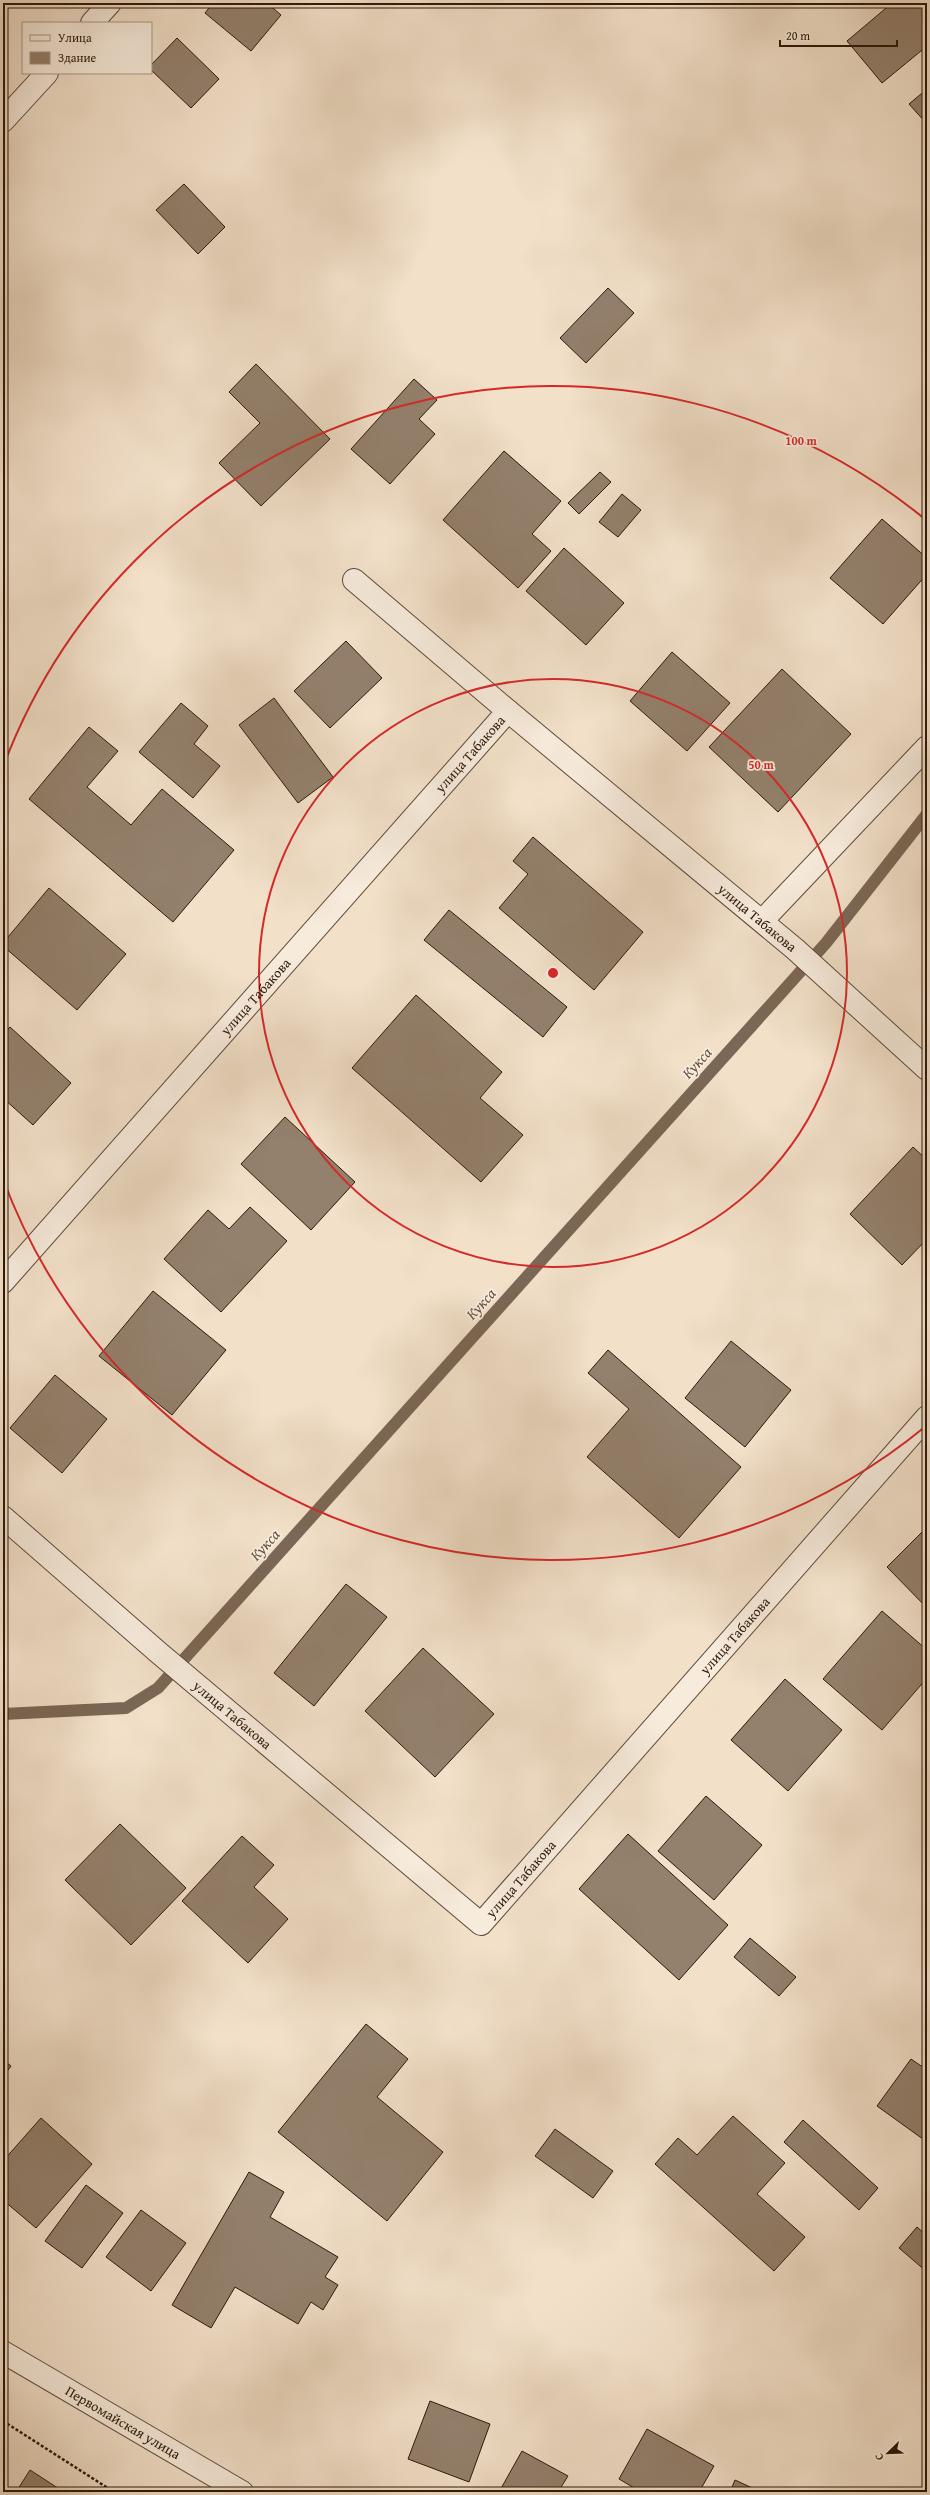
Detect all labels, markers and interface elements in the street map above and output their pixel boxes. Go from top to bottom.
legend [22,22,152,74]
scale bar [780,22,897,48]
text: 20 m [786,27,810,44]
text: Улица [58,29,92,46]
text: Здание [58,49,97,66]
text: 100 m [785,432,818,449]
street label: улица Табакова [430,711,510,798]
text: 50 m [748,756,774,773]
street label: улица Табакова [713,878,801,957]
street label: улица Табакова [215,953,295,1040]
centre of rings [546,966,560,980]
water label: Кукса [677,1042,716,1083]
water label: Кукса [461,1283,500,1324]
water label: Кукса [245,1524,284,1565]
street label: улица Табакова [694,1592,775,1679]
street label: улица Табакова [188,1675,276,1754]
street label: улица Табакова [480,1835,561,1923]
street label: Первомайская улица [62,2381,185,2464]
north arrow [868,2433,908,2473]
text: С [870,2451,887,2463]

